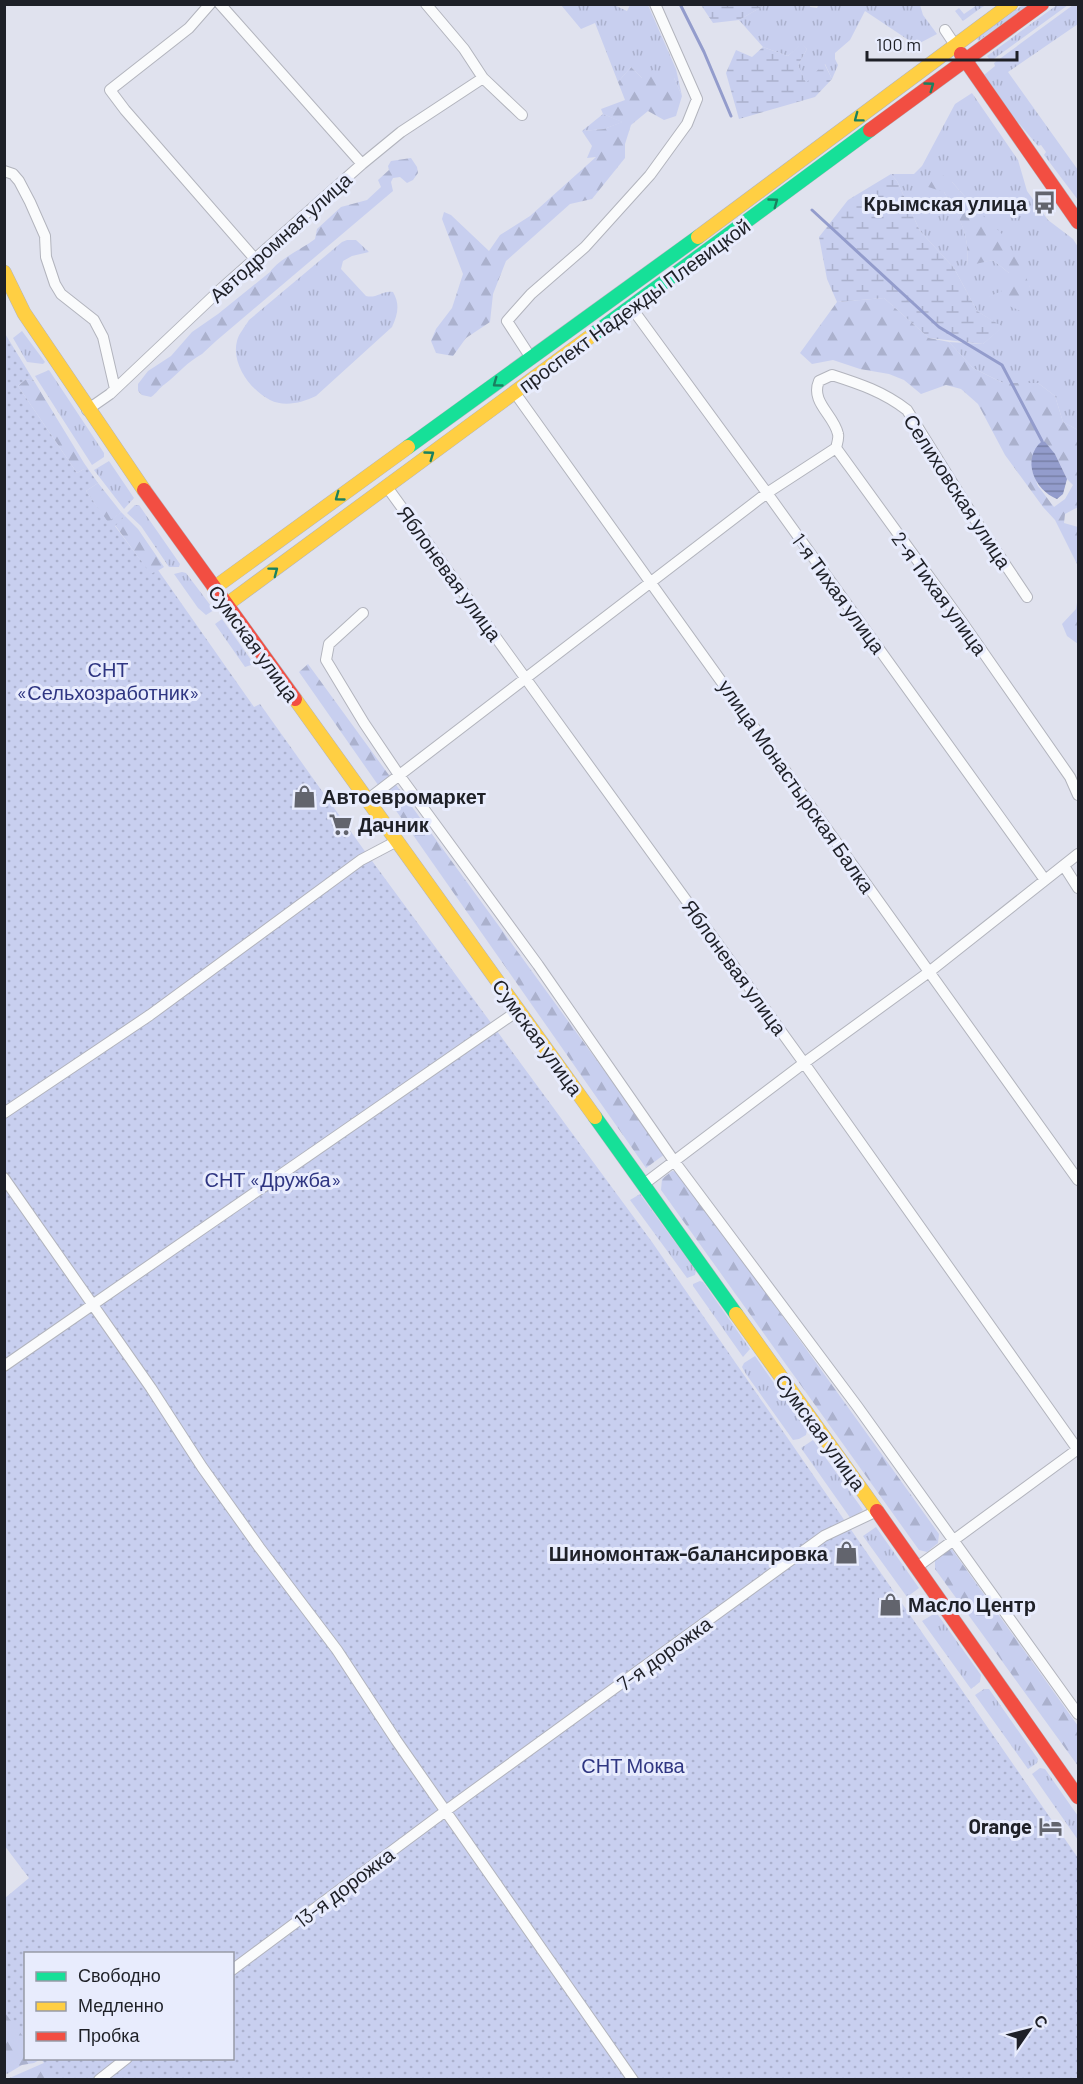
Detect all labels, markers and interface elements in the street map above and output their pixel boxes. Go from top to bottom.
scale bar [867,24,1017,62]
text: 100 m [876,33,921,55]
one-way arrow [924,83,935,94]
one-way arrow [853,111,864,122]
street label: Автодромная улица [204,166,357,307]
bus stop icon: Крымская улица [1032,190,1058,216]
place label: Крымская улица [864,191,1028,215]
one-way arrow [767,199,778,210]
street label: проспект Надежды Плевицкой [514,213,754,397]
one-way arrow [493,375,504,386]
street label: Селиховская улица [899,409,1017,573]
one-way arrow [424,451,435,462]
one-way arrow [335,490,346,501]
street label: Яблоневая улица [393,501,508,646]
street label: 2-я Тихая улица [887,527,993,660]
street label: 1-я Тихая улица [787,528,891,659]
one-way arrow [267,567,278,578]
street label: Сумская улица [204,580,305,707]
park label: СНТ «Сельхозработник» [17,657,199,704]
street label: улица Монастырская Балка [714,675,881,898]
shop icon: Автоевромаркет [291,783,317,809]
place label: Автоевромаркет [322,784,487,808]
supermarket icon: Дачник [327,811,353,837]
place label: Дачник [358,812,430,836]
street label: Яблоневая улица [678,895,793,1040]
street label: Сумская улица [488,974,589,1101]
park label: СНТ «Дружба» [204,1167,342,1191]
street label: Сумская улица [771,1369,872,1496]
shop icon: Шиномонтаж-балансировка [833,1540,859,1566]
place label: Шиномонтаж-балансировка [549,1541,829,1565]
shop icon: Масло Центр [877,1591,903,1617]
place label: Масло Центр [908,1592,1036,1616]
street label: 7-я дорожка [612,1610,717,1695]
park label: СНТ Моква [581,1753,686,1777]
hotel icon: Orange [1037,1813,1063,1839]
place label: Orange [969,1814,1032,1838]
street label: 13-я дорожка [289,1841,399,1932]
legend [24,1952,234,2060]
text: Свободно [78,1964,161,1986]
text: Медленно [78,1994,164,2016]
north arrow [999,2000,1059,2060]
text: С [1031,2011,1053,2032]
text: Пробка [78,2024,141,2046]

